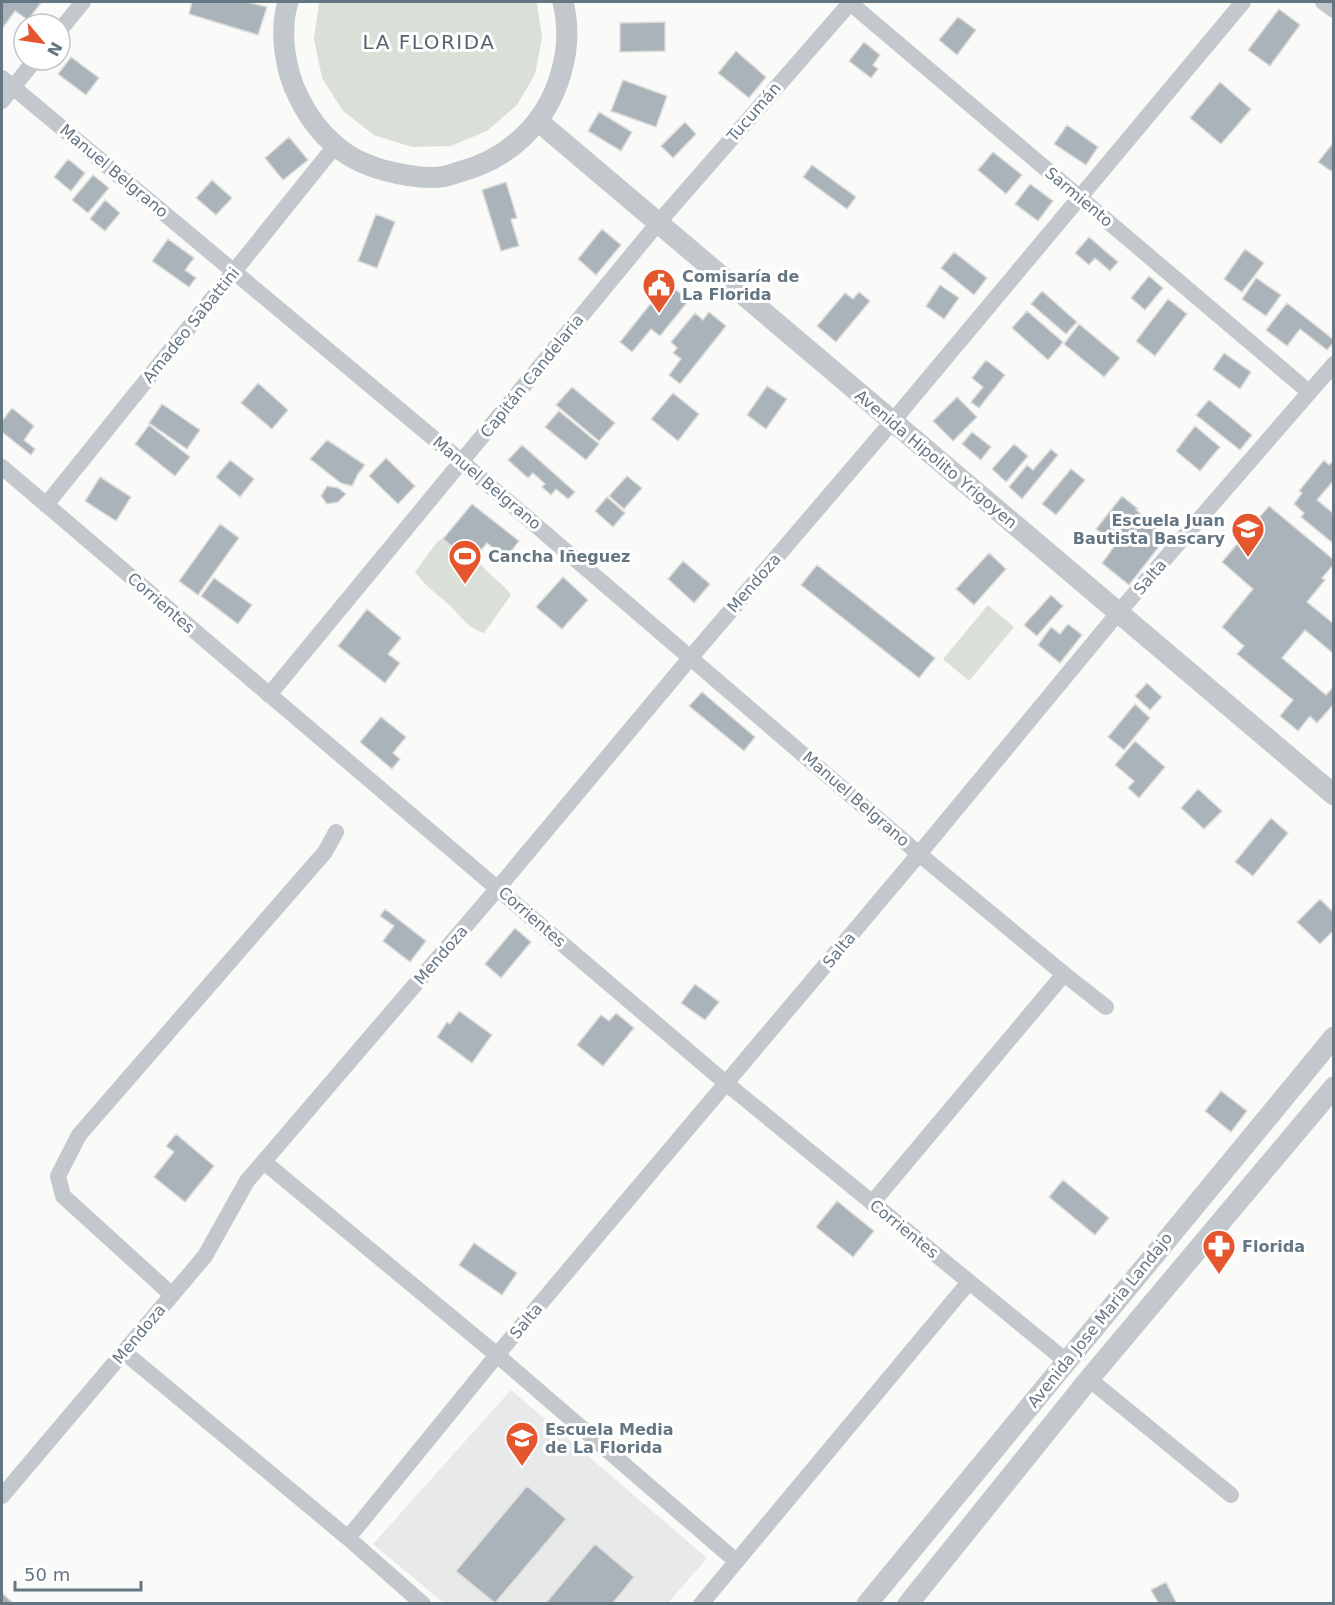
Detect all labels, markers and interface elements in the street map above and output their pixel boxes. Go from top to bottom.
north arrow [12,12,72,72]
district label: LA FLORIDA [363,30,495,54]
text: N [43,39,66,59]
street label: Tucumán [723,79,785,146]
street label: Manuel Belgrano [56,120,172,222]
street label: Sarmiento [1041,163,1117,231]
street label: Amadeo Sabattini [139,264,243,386]
public building icon: Comisaría de La Florida [641,267,677,314]
place label: Comisaría de La Florida [682,267,799,304]
street label: Capitán Candelaria [476,311,588,441]
street label: Avenida Hipolito Yrigoyen [851,386,1021,532]
street label: Manuel Belgrano [429,432,545,534]
place label: Escuela Juan Bautista Bascary [1073,511,1226,548]
school or university icon: Escuela Juan Bautista Bascary [1230,511,1266,558]
sports icon: Cancha Iñeguez [447,538,483,585]
place label: Cancha Iñeguez [488,547,630,566]
street label: Mendoza [723,550,785,616]
street label: Salta [1130,555,1170,599]
street label: Corrientes [124,569,198,637]
street label: Manuel Belgrano [799,748,913,850]
street label: Corrientes [495,883,569,951]
street label: Mendoza [410,922,472,988]
street label: Salta [819,928,859,972]
street label: Corrientes [866,1196,942,1262]
pharmacy icon: Florida [1201,1228,1237,1275]
street label: Avenida Jose Maria Landajo [1024,1229,1176,1411]
place label: Florida [1242,1237,1305,1256]
street label: Salta [506,1299,546,1343]
street label: Mendoza [109,1300,169,1368]
school or university icon: Escuela Media de La Florida [504,1420,540,1467]
place label: Escuela Media de La Florida [545,1420,674,1457]
scale bar [15,1554,141,1592]
text: 50 m [24,1564,70,1585]

